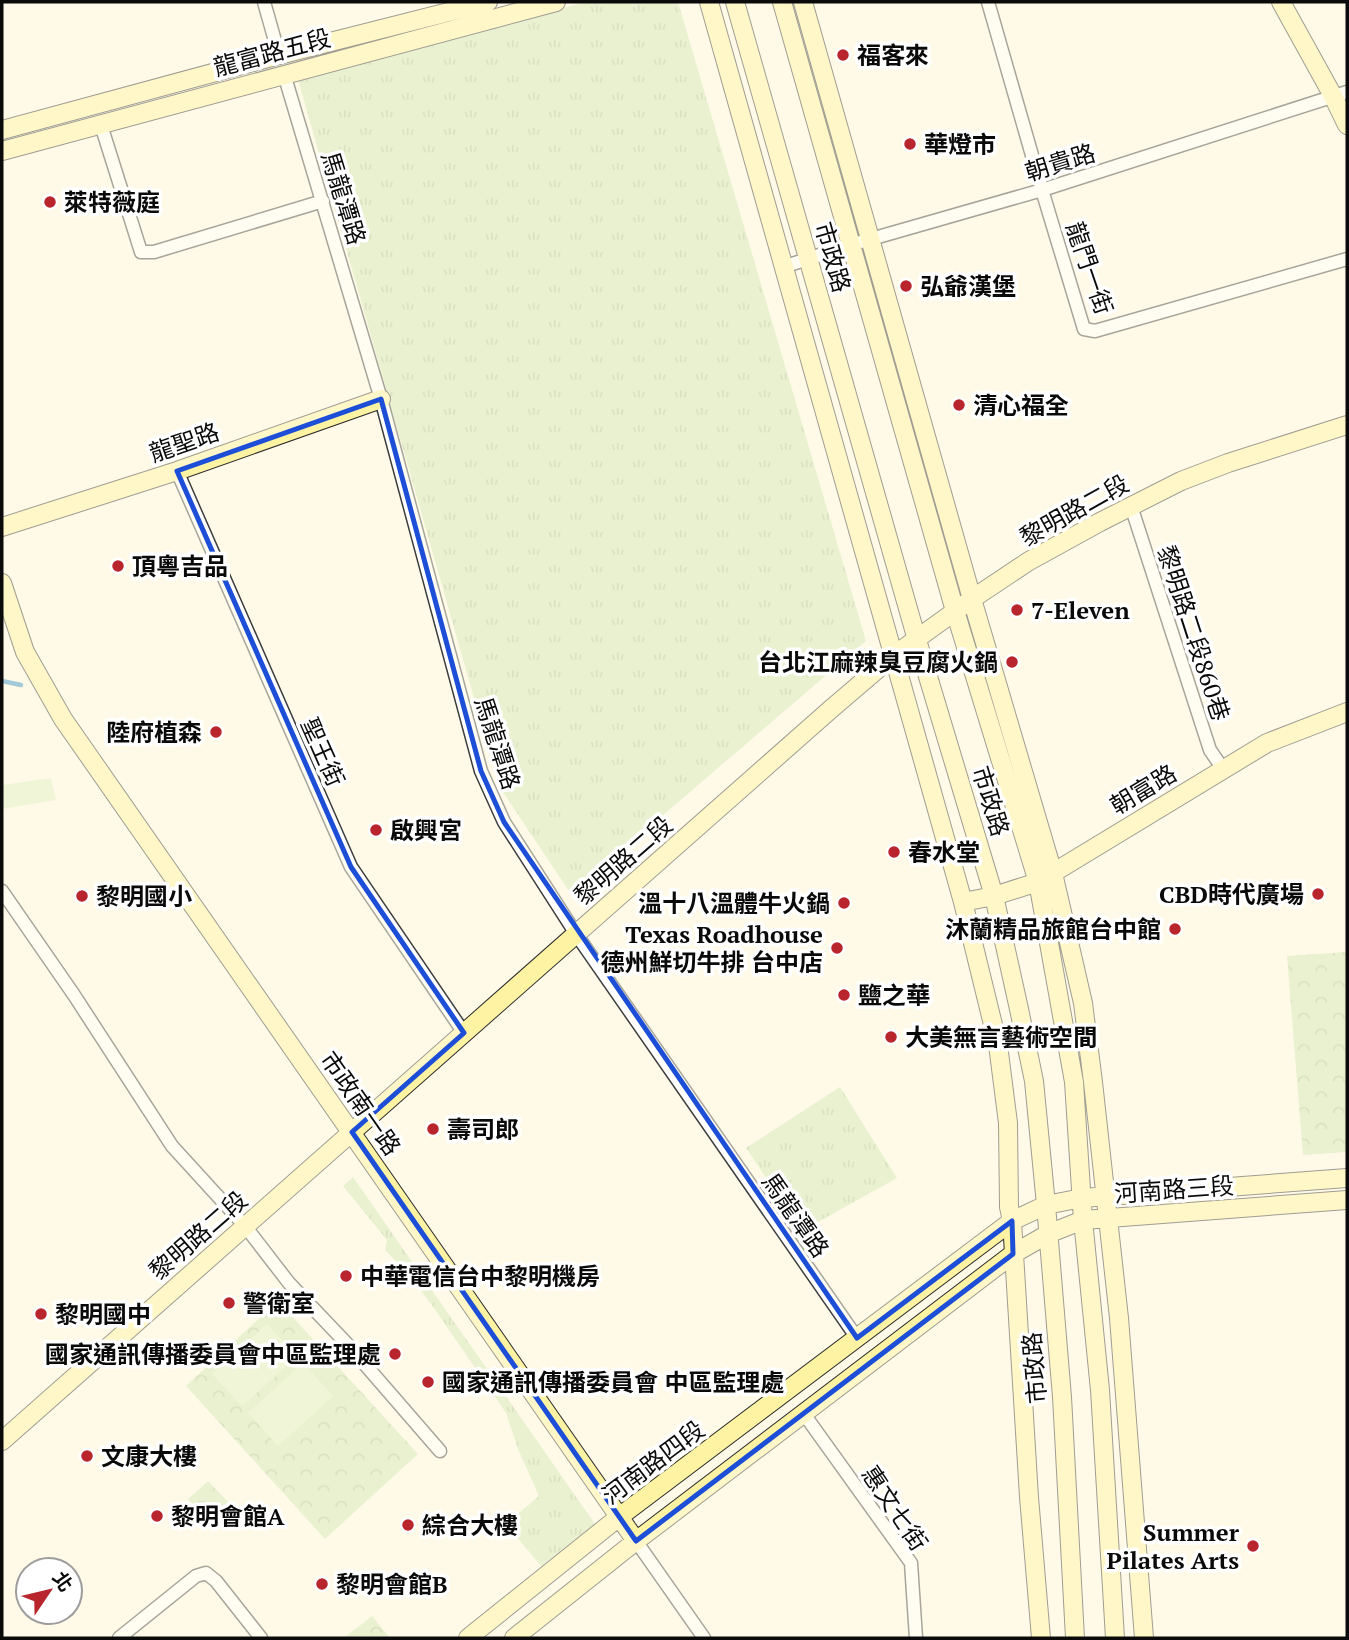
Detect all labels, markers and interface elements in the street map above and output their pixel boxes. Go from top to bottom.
street label: 龍富路五段 [210,21,334,83]
place label: 福客來 [857,39,929,71]
marker: 福客來 [835,47,851,63]
place label: 華燈市 [924,128,996,160]
marker: 華燈市 [902,136,918,152]
street label: 朝貴路 [1021,136,1099,188]
street label: 馬龍潭路 [315,147,373,249]
place label: 萊特薇庭 [64,186,160,218]
marker: 萊特薇庭 [42,194,58,210]
street label: 龍門一街 [1059,217,1121,319]
street label: 市政路 [808,218,858,296]
place label: 弘爺漢堡 [920,270,1016,302]
marker: 弘爺漢堡 [898,278,914,294]
place label: 清心福全 [973,389,1069,421]
marker: 清心福全 [951,397,967,413]
street label: 龍聖路 [145,415,223,469]
street label: 黎明路二段 [1014,467,1134,553]
street label: 黎明路二段860巷 [1151,541,1237,725]
place label: 頂粵吉品 [132,550,228,582]
marker: 頂粵吉品 [110,558,126,574]
place label: 7-Eleven [1031,594,1130,626]
marker: 7-Eleven [1009,602,1025,618]
place label: 台北江麻辣臭豆腐火鍋 [758,646,998,678]
marker: 台北江麻辣臭豆腐火鍋 [1004,654,1020,670]
street label: 馬龍潭路 [468,692,528,794]
street label: 聖王街 [294,713,352,791]
place label: 陸府植森 [106,716,202,748]
marker: 陸府植森 [208,724,224,740]
street label: 朝富路 [1104,757,1182,821]
street label: 市政路 [965,762,1017,840]
street label: 黎明路二段 [567,809,679,911]
place label: 啟興宮 [390,814,462,846]
marker: 啟興宮 [368,822,384,838]
place label: 春水堂 [908,836,980,868]
marker: 春水堂 [886,844,902,860]
place label: CBD時代廣場 [1159,878,1304,910]
place label: 黎明國小 [96,880,192,912]
marker: CBD時代廣場 [1310,886,1326,902]
place label: 溫十八溫體牛火鍋 [638,887,830,919]
marker: 黎明國小 [74,888,90,904]
marker: 溫十八溫體牛火鍋 [836,895,852,911]
place label: 沐蘭精品旅館台中館 [945,913,1161,945]
place label: Texas Roadhouse 德州鮮切牛排 台中店 [601,918,823,978]
marker: 沐蘭精品旅館台中館 [1167,921,1183,937]
marker: Texas Roadhouse 德州鮮切牛排 台中店 [829,940,845,956]
place label: 鹽之華 [858,979,930,1011]
marker: 鹽之華 [836,987,852,1003]
place label: 大美無言藝術空間 [905,1021,1097,1053]
marker: 大美無言藝術空間 [883,1029,899,1045]
street label: 市政南一路 [313,1045,409,1161]
place label: 壽司郎 [447,1113,519,1145]
marker: 壽司郎 [425,1121,441,1137]
street label: 馬龍潭路 [755,1167,837,1263]
street label: 河南路三段 [1113,1169,1235,1209]
street label: 黎明路二段 [142,1184,254,1286]
place label: 中華電信台中黎明機房 [360,1260,600,1292]
marker: 中華電信台中黎明機房 [338,1268,354,1284]
place label: 警衛室 [243,1287,315,1319]
marker: 警衛室 [221,1295,237,1311]
place label: 黎明國中 [55,1298,151,1330]
marker: 黎明國中 [33,1306,49,1322]
street label: 市政路 [1015,1331,1053,1405]
place label: 國家通訊傳播委員會中區監理處 [45,1338,381,1370]
marker: 國家通訊傳播委員會中區監理處 [387,1346,403,1362]
place label: 國家通訊傳播委員會 中區監理處 [442,1366,784,1398]
marker: 國家通訊傳播委員會 中區監理處 [420,1374,436,1390]
street label: 河南路四段 [595,1413,711,1511]
place label: 文康大樓 [101,1440,197,1472]
marker: 文康大樓 [79,1448,95,1464]
street label: 惠文七街 [855,1459,935,1557]
place label: 黎明會館A [171,1500,285,1532]
marker: 黎明會館A [149,1508,165,1524]
place label: 綜合大樓 [422,1509,518,1541]
place label: Summer Pilates Arts [1107,1516,1240,1576]
marker: 綜合大樓 [400,1517,416,1533]
marker: Summer Pilates Arts [1245,1538,1261,1554]
north arrow [14,1556,84,1626]
text: 北 [48,1566,79,1596]
place label: 黎明會館B [336,1568,448,1600]
marker: 黎明會館B [314,1576,330,1592]

